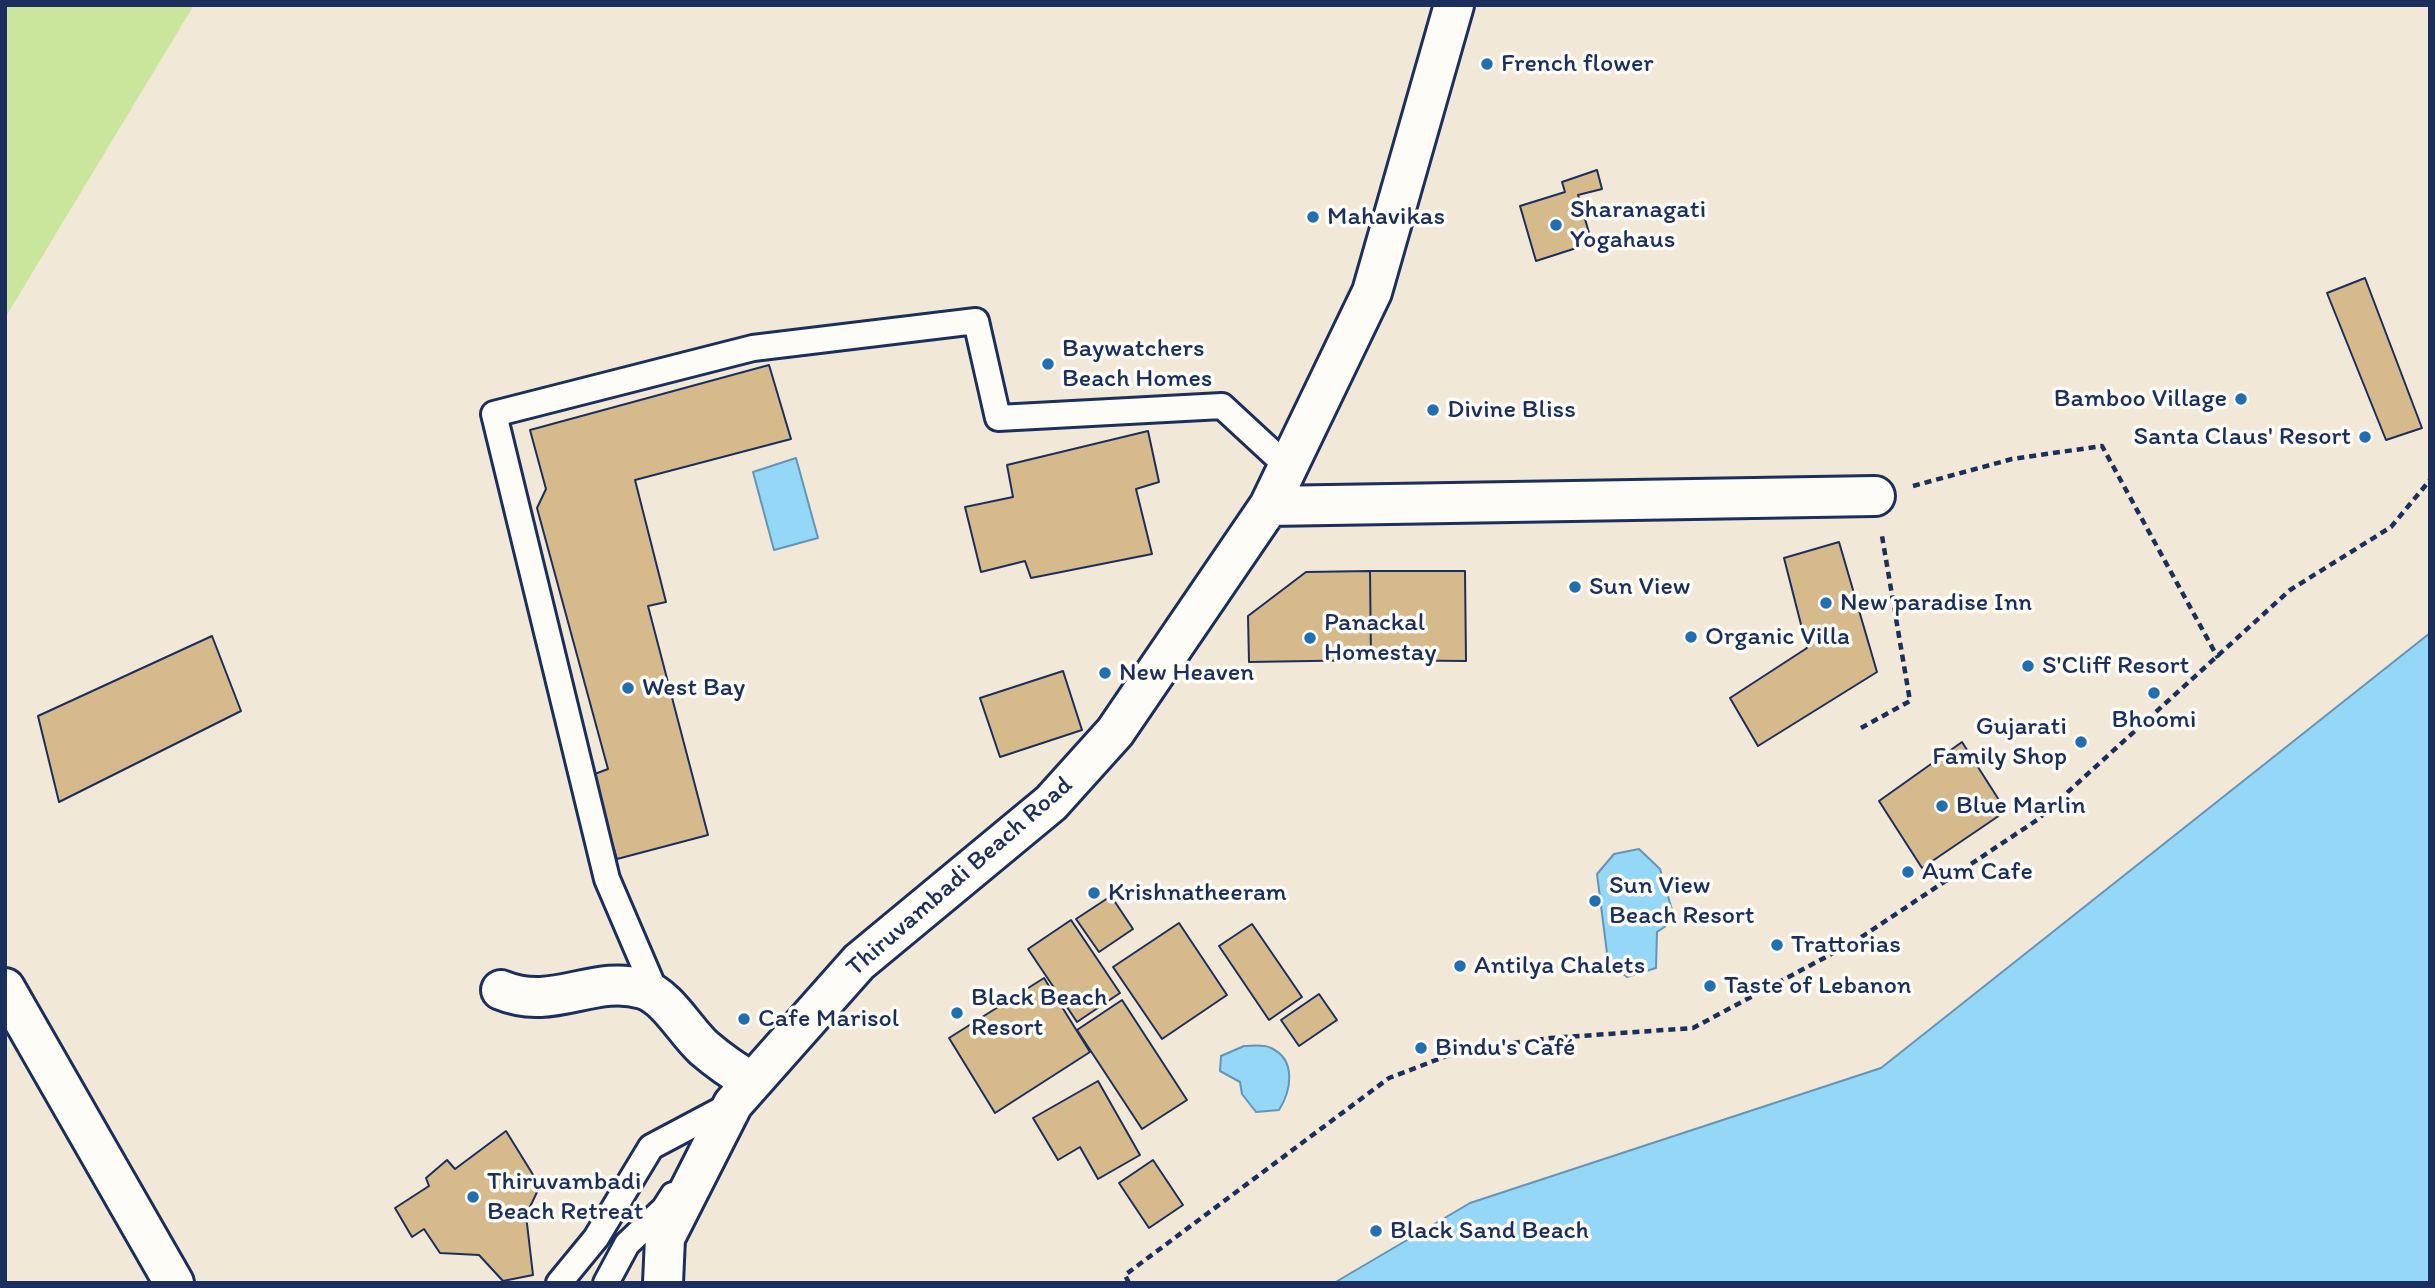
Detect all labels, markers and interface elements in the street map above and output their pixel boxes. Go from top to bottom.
place label: French flower [1501,48,1654,80]
marker: French flower [1479,56,1495,72]
place label: Sharanagati Yogahaus [1570,194,1706,256]
place label: Mahavikas [1327,201,1445,233]
marker: Mahavikas [1305,209,1321,225]
marker: Sharanagati Yogahaus [1548,217,1564,233]
place label: Baywatchers Beach Homes [1062,333,1212,394]
marker: Baywatchers Beach Homes [1040,356,1056,372]
place label: Bamboo Village [2054,383,2227,415]
marker: Bamboo Village [2233,391,2249,407]
place label: Divine Bliss [1447,394,1576,426]
marker: Divine Bliss [1425,402,1441,418]
place label: Santa Claus' Resort [2133,421,2351,453]
marker: Santa Claus' Resort [2357,429,2373,445]
place label: Sun View [1589,571,1691,603]
marker: Sun View [1567,579,1583,595]
place label: New paradise Inn [1840,587,2032,619]
marker: New paradise Inn [1818,595,1834,611]
place label: Panackal Homestay [1324,607,1437,668]
place label: Organic Villa [1705,621,1850,653]
marker: Organic Villa [1683,629,1699,645]
marker: Panackal Homestay [1302,630,1318,646]
place label: S'Cliff Resort [2042,650,2189,682]
place label: New Heaven [1119,657,1254,689]
marker: S'Cliff Resort [2020,658,2036,674]
marker: New Heaven [1097,665,1113,681]
place label: West Bay [642,672,745,704]
marker: West Bay [620,680,636,696]
marker: Bhoomi [2146,685,2162,701]
place label: Bhoomi [2112,704,2196,736]
place label: Gujarati Family Shop [1932,711,2067,772]
marker: Gujarati Family Shop [2073,734,2089,750]
street label: Thiruvambadi Beach Road [840,770,1080,984]
place label: Blue Marlin [1956,790,2086,822]
marker: Blue Marlin [1934,798,1950,814]
place label: Aum Cafe [1922,856,2033,888]
marker: Aum Cafe [1900,864,1916,880]
place label: Sun View Beach Resort [1609,870,1755,931]
place label: Krishnatheeram [1108,877,1287,909]
marker: Krishnatheeram [1086,885,1102,901]
marker: Sun View Beach Resort [1587,893,1603,909]
place label: Trattorias [1791,929,1901,961]
marker: Trattorias [1769,937,1785,953]
place label: Antilya Chalets [1474,950,1645,982]
marker: Antilya Chalets [1452,958,1468,974]
place label: Taste of Lebanon [1724,970,1912,1002]
marker: Taste of Lebanon [1702,978,1718,994]
place label: Black Beach Resort [971,982,1107,1044]
place label: Cafe Marisol [758,1003,899,1035]
marker: Black Beach Resort [949,1005,965,1021]
marker: Cafe Marisol [736,1011,752,1027]
place label: Bindu's Café [1435,1032,1575,1064]
marker: Bindu's Café [1413,1040,1429,1056]
place label: Thiruvambadi Beach Retreat [487,1166,643,1228]
marker: Thiruvambadi Beach Retreat [465,1189,481,1205]
place label: Black Sand Beach [1390,1215,1589,1247]
marker: Black Sand Beach [1368,1223,1384,1239]

